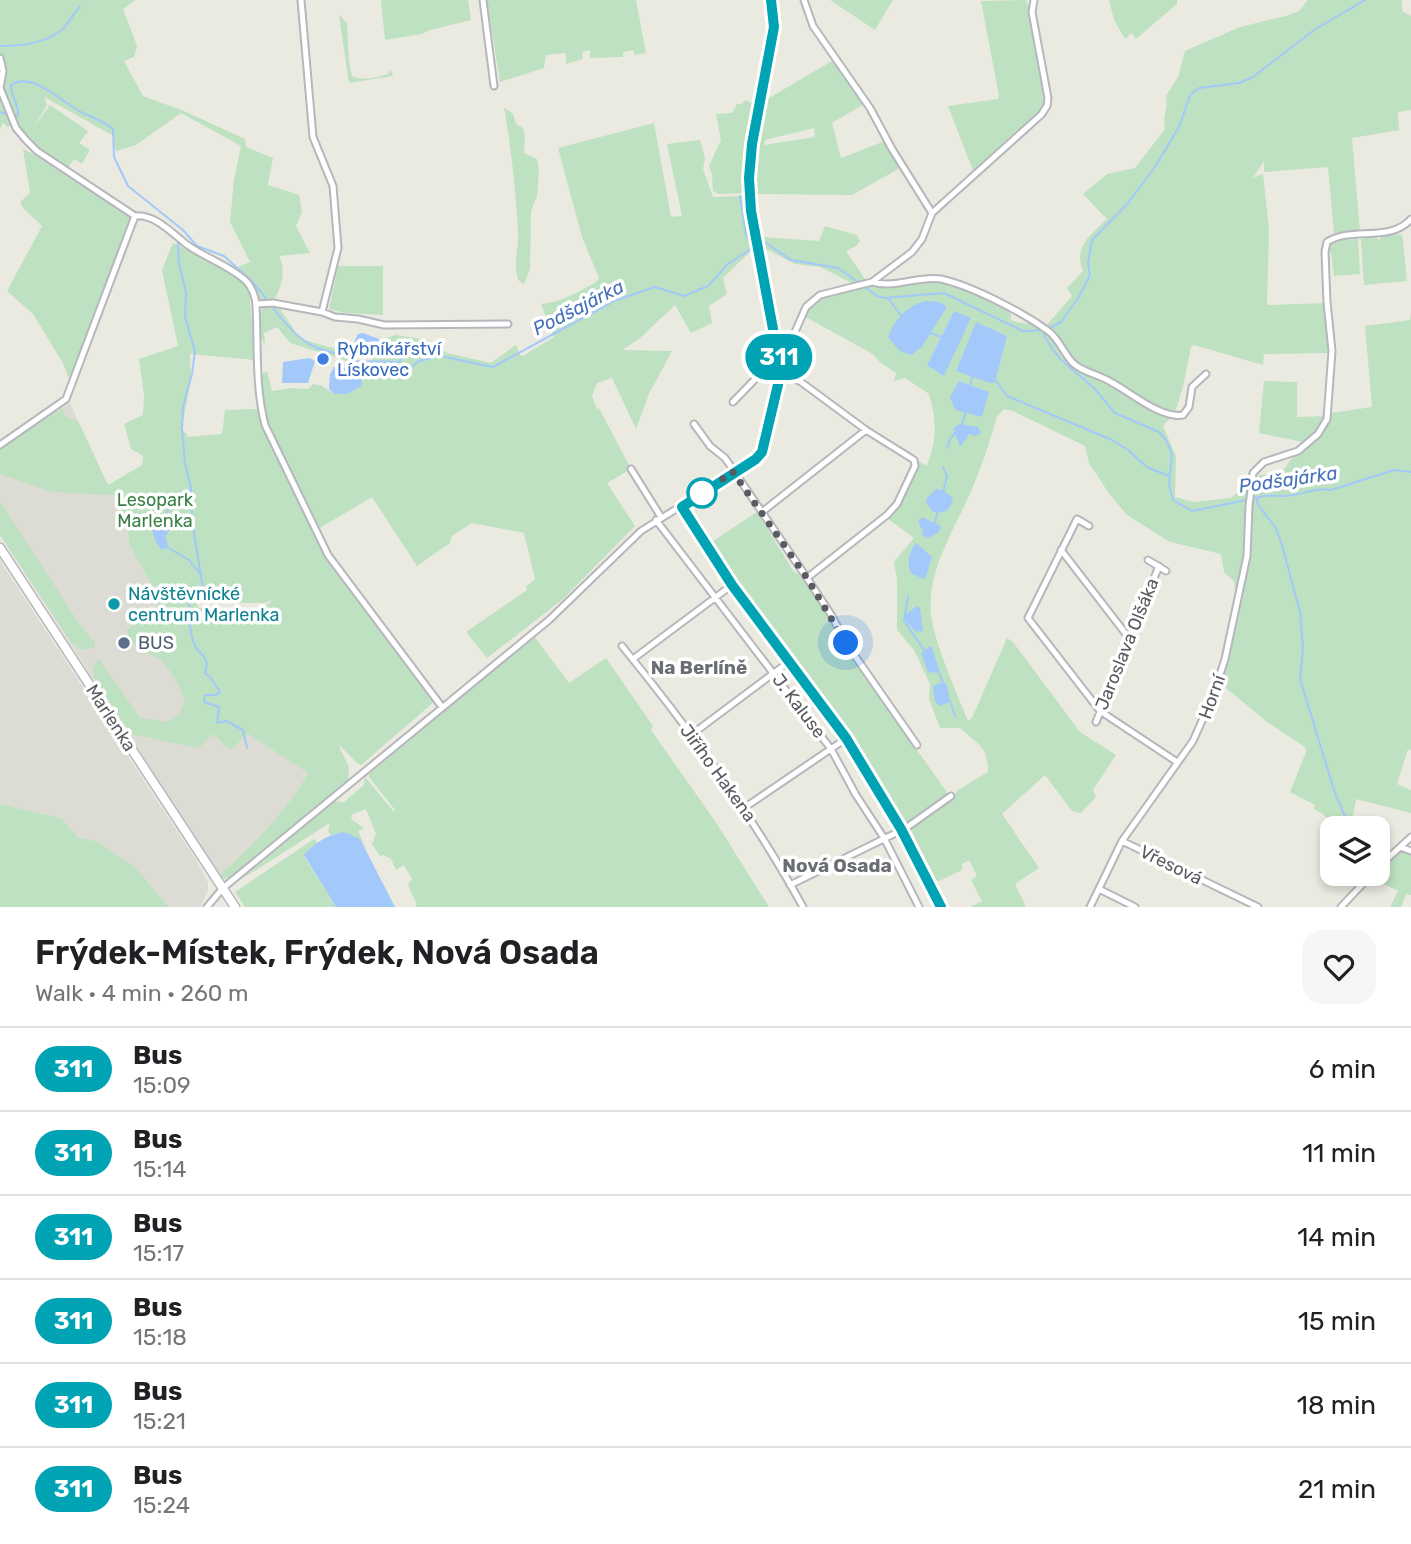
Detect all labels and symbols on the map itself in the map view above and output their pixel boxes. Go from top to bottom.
water label: Podšajárka [529,275,628,340]
line badge: 311 [739,334,819,380]
place label: Rybníkářství Lískovec [337,338,443,381]
marker: Rybníkářství Lískovec [315,351,331,367]
water label: Podšajárka [1237,461,1339,498]
unlabelled marker [687,478,717,508]
park label: Lesopark Marlenka [117,489,194,532]
street label: Jaroslava Olšáka [1091,575,1163,713]
place label: Návštěvnícké centrum Marlenka [128,583,279,626]
marker: Návštěvnícké centrum Marlenka [106,596,122,612]
your location [828,625,863,660]
place label: BUS [138,632,174,654]
marker: BUS [116,635,132,651]
district label: Na Berlíně [651,656,747,679]
street label: J. Kaluse [768,669,830,743]
street label: Horní [1194,670,1231,722]
street label: Marlenka [81,680,141,756]
street label: Jiřího Hakena [675,720,761,826]
street label: Vřesová [1136,840,1206,890]
district label: Nová Osada [782,854,892,877]

